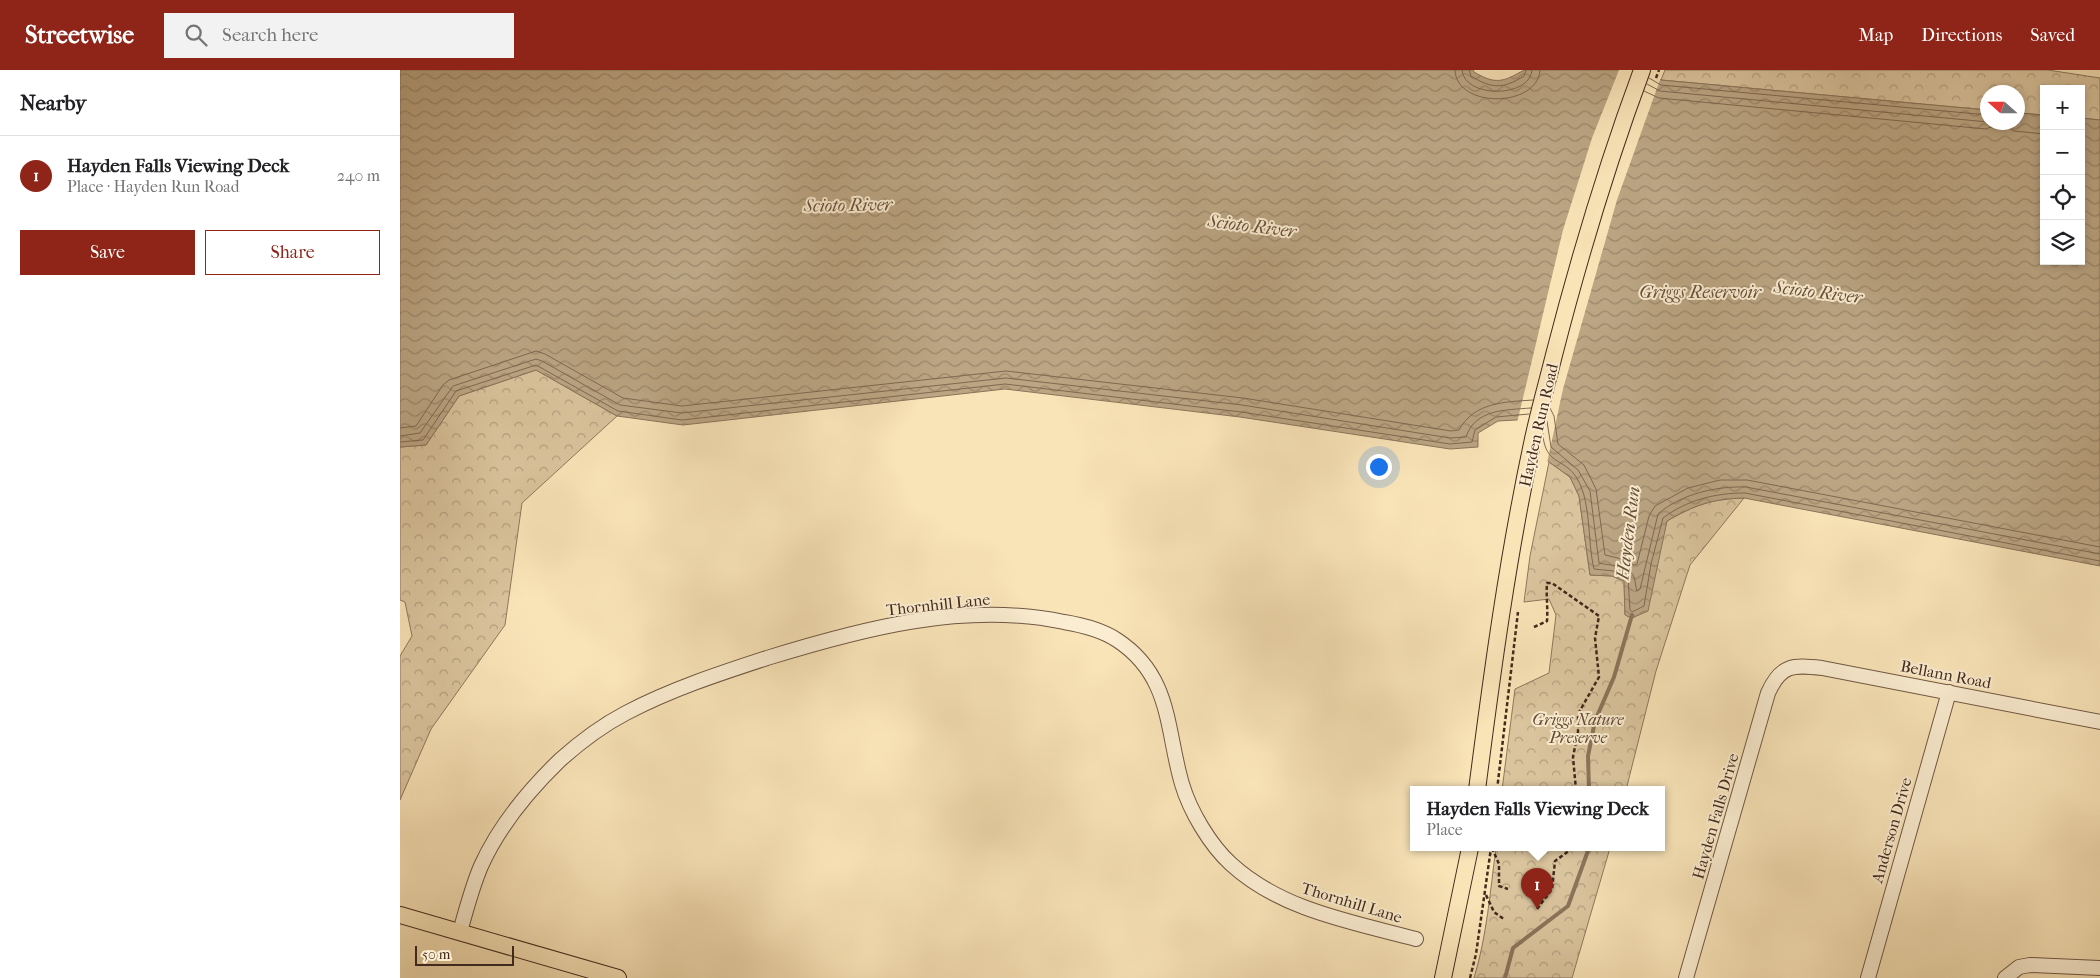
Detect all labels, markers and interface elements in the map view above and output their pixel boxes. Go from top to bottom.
search box [164,13,514,58]
text: Streetwise [25,21,134,49]
icon: search [182,21,210,49]
text: Search here [222,24,318,46]
text: Map [1859,25,1893,46]
text: Directions [1921,25,2002,46]
text: Saved [2030,25,2075,46]
north arrow [1980,85,2025,130]
map controls [2040,85,2085,265]
button: + [2040,85,2085,130]
text: Nearby [20,91,86,115]
button: − [2040,130,2085,175]
text: Hayden Falls Viewing Deck [67,155,289,177]
text: 1 [33,166,39,185]
text: 240 m [337,166,380,185]
button: locate [2040,175,2085,220]
text: Place · Hayden Run Road [67,177,239,196]
water label: Scioto River [803,194,894,217]
water label: Scioto River [1206,211,1299,243]
button: layers [2040,220,2085,265]
button: Save [20,230,195,275]
button: Share [205,230,380,275]
water label: Scioto River [1772,277,1865,309]
water label: Griggs Reservoir [1639,282,1763,303]
street label: Hayden Run Road [1515,361,1562,489]
your location [1366,454,1392,480]
water label: Hayden Run [1612,485,1645,582]
street label: Thornhill Lane [885,590,991,619]
street label: Bellann Road [1899,656,1993,693]
park label: Griggs Nature Preserve [1532,710,1624,747]
street label: Hayden Falls Drive [1688,751,1743,881]
street label: Anderson Drive [1867,775,1916,886]
popup [1410,786,1665,851]
text: Hayden Falls Viewing Deck [1426,798,1649,820]
text: Place [1426,820,1463,839]
pin: 1 [1521,868,1553,909]
street label: Thornhill Lane [1299,878,1405,927]
scale bar [415,943,514,966]
text: 50 m [422,946,450,963]

